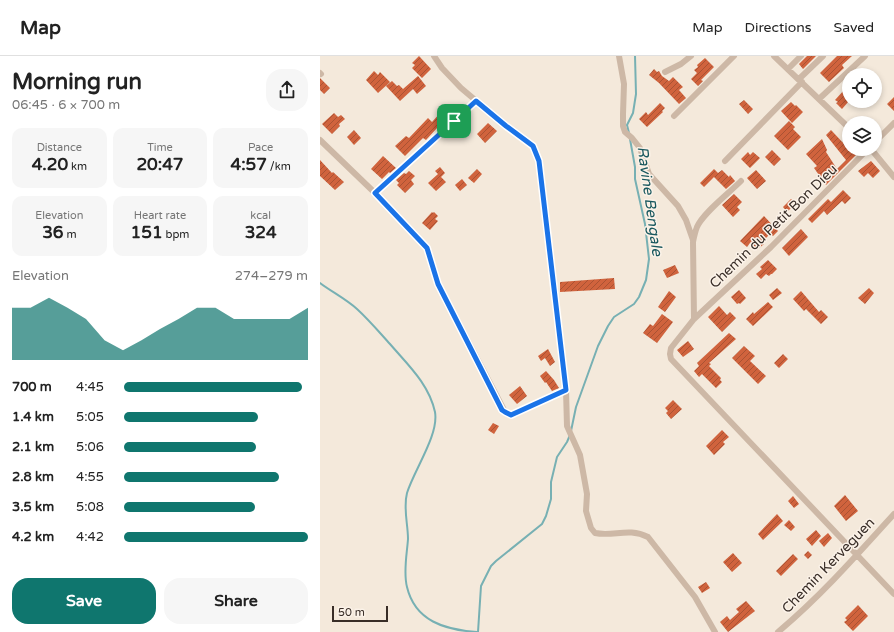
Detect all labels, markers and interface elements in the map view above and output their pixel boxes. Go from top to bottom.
text: Map [20,17,61,39]
text: Map [692,19,723,36]
text: Directions [745,19,812,36]
text: Saved [834,19,874,36]
map controls [842,68,882,156]
button: locate [842,68,882,108]
text: Morning run [12,69,142,95]
button: share [266,69,308,111]
text: 06:45 · 6 × 700 m [12,97,120,113]
pin [437,104,471,138]
icon: arrive [443,110,465,132]
button: layers [842,116,882,156]
text: Distance [37,141,82,154]
text: Time [147,141,173,154]
text: Pace [248,141,273,154]
water label: Ravine Bengale [633,145,667,258]
text: 4.20 [32,154,68,175]
text: 20:47 [136,154,184,175]
text: 4:57 [231,154,267,175]
text: km [68,160,87,173]
text: /km [267,160,291,173]
street label: Chemin du Petit Bon Dieu [706,161,841,292]
text: Elevation [35,209,83,222]
text: Heart rate [134,209,186,222]
text: kcal [250,209,271,222]
text: 36 [42,222,64,243]
text: 151 [131,222,163,243]
text: 324 [245,222,277,243]
text: m [64,228,76,241]
text: bpm [163,228,189,241]
text: Elevation [12,268,69,284]
text: 274–279 m [235,268,308,284]
text: 700 m [12,379,52,395]
text: 4:45 [76,379,104,395]
text: 1.4 km [12,409,54,425]
text: 5:05 [76,409,104,425]
text: 2.1 km [12,439,54,455]
text: 5:06 [76,439,104,455]
text: 2.8 km [12,469,54,485]
text: 4:55 [76,469,104,485]
text: 3.5 km [12,499,54,515]
text: 5:08 [76,499,104,515]
street label: Chemin Kerveguen [778,514,878,617]
text: 4.2 km [12,529,54,545]
text: 4:42 [76,529,104,545]
button: Save [12,578,156,624]
button: Share [164,578,308,624]
scale bar [332,604,388,623]
text: 50 m [338,606,365,619]

